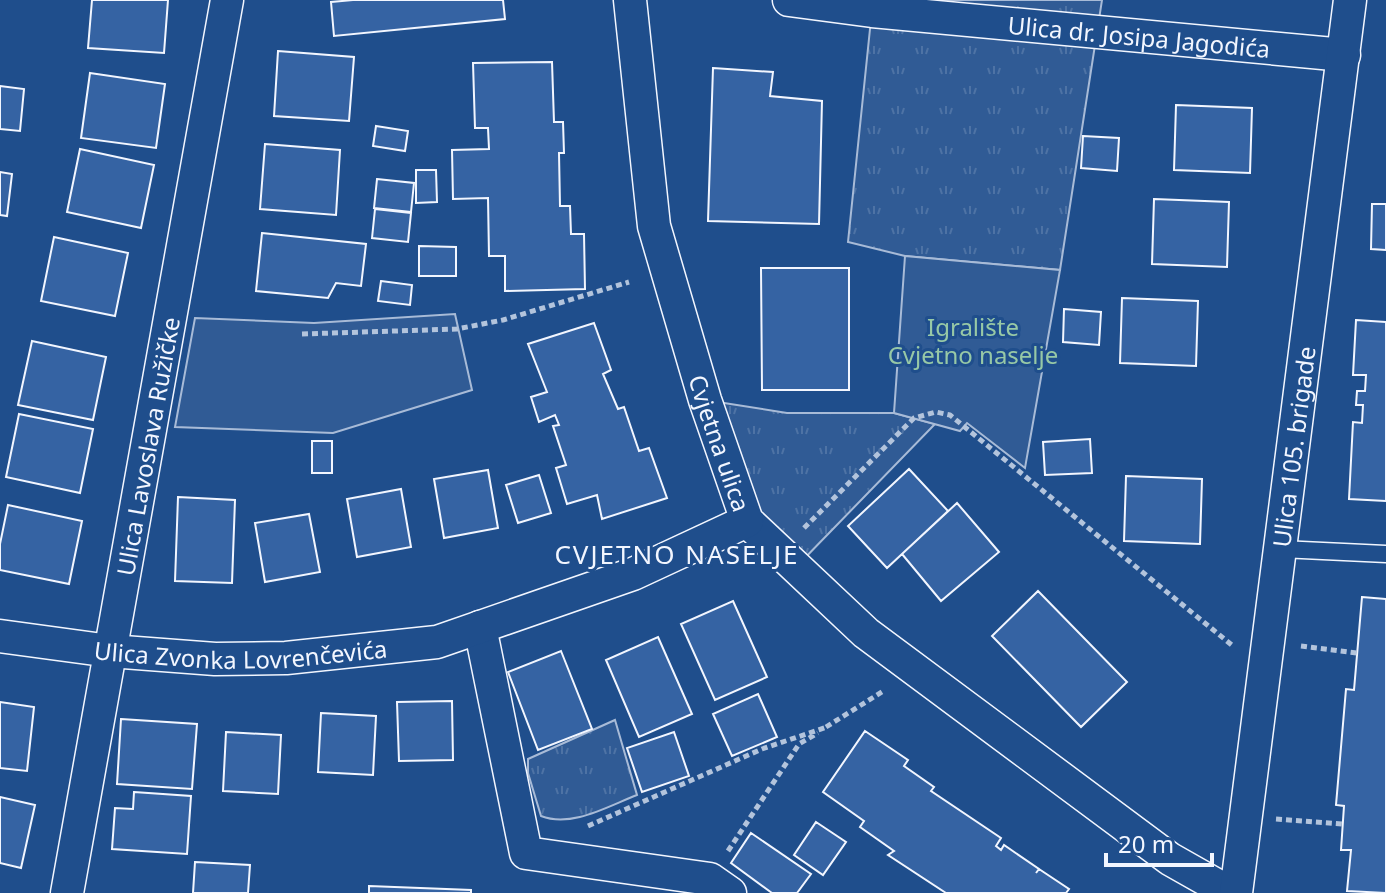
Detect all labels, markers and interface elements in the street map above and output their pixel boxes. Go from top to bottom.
street label: Ulica dr. Josipa Jagodića [1006,7,1272,65]
park label: Igralište Cvjetno naselje [888,310,1058,371]
street label: Ulica Lavoslava Ružičke [108,314,186,578]
street label: Ulica 105. brigade [1264,344,1322,549]
street label: Cvjetna ulica [682,371,759,516]
district label: CVJETNO NASELJE [554,536,800,572]
street label: Ulica Zvonka Lovrenčevića [92,631,389,676]
scale bar [1106,817,1212,867]
text: 20 m [1118,827,1174,860]

